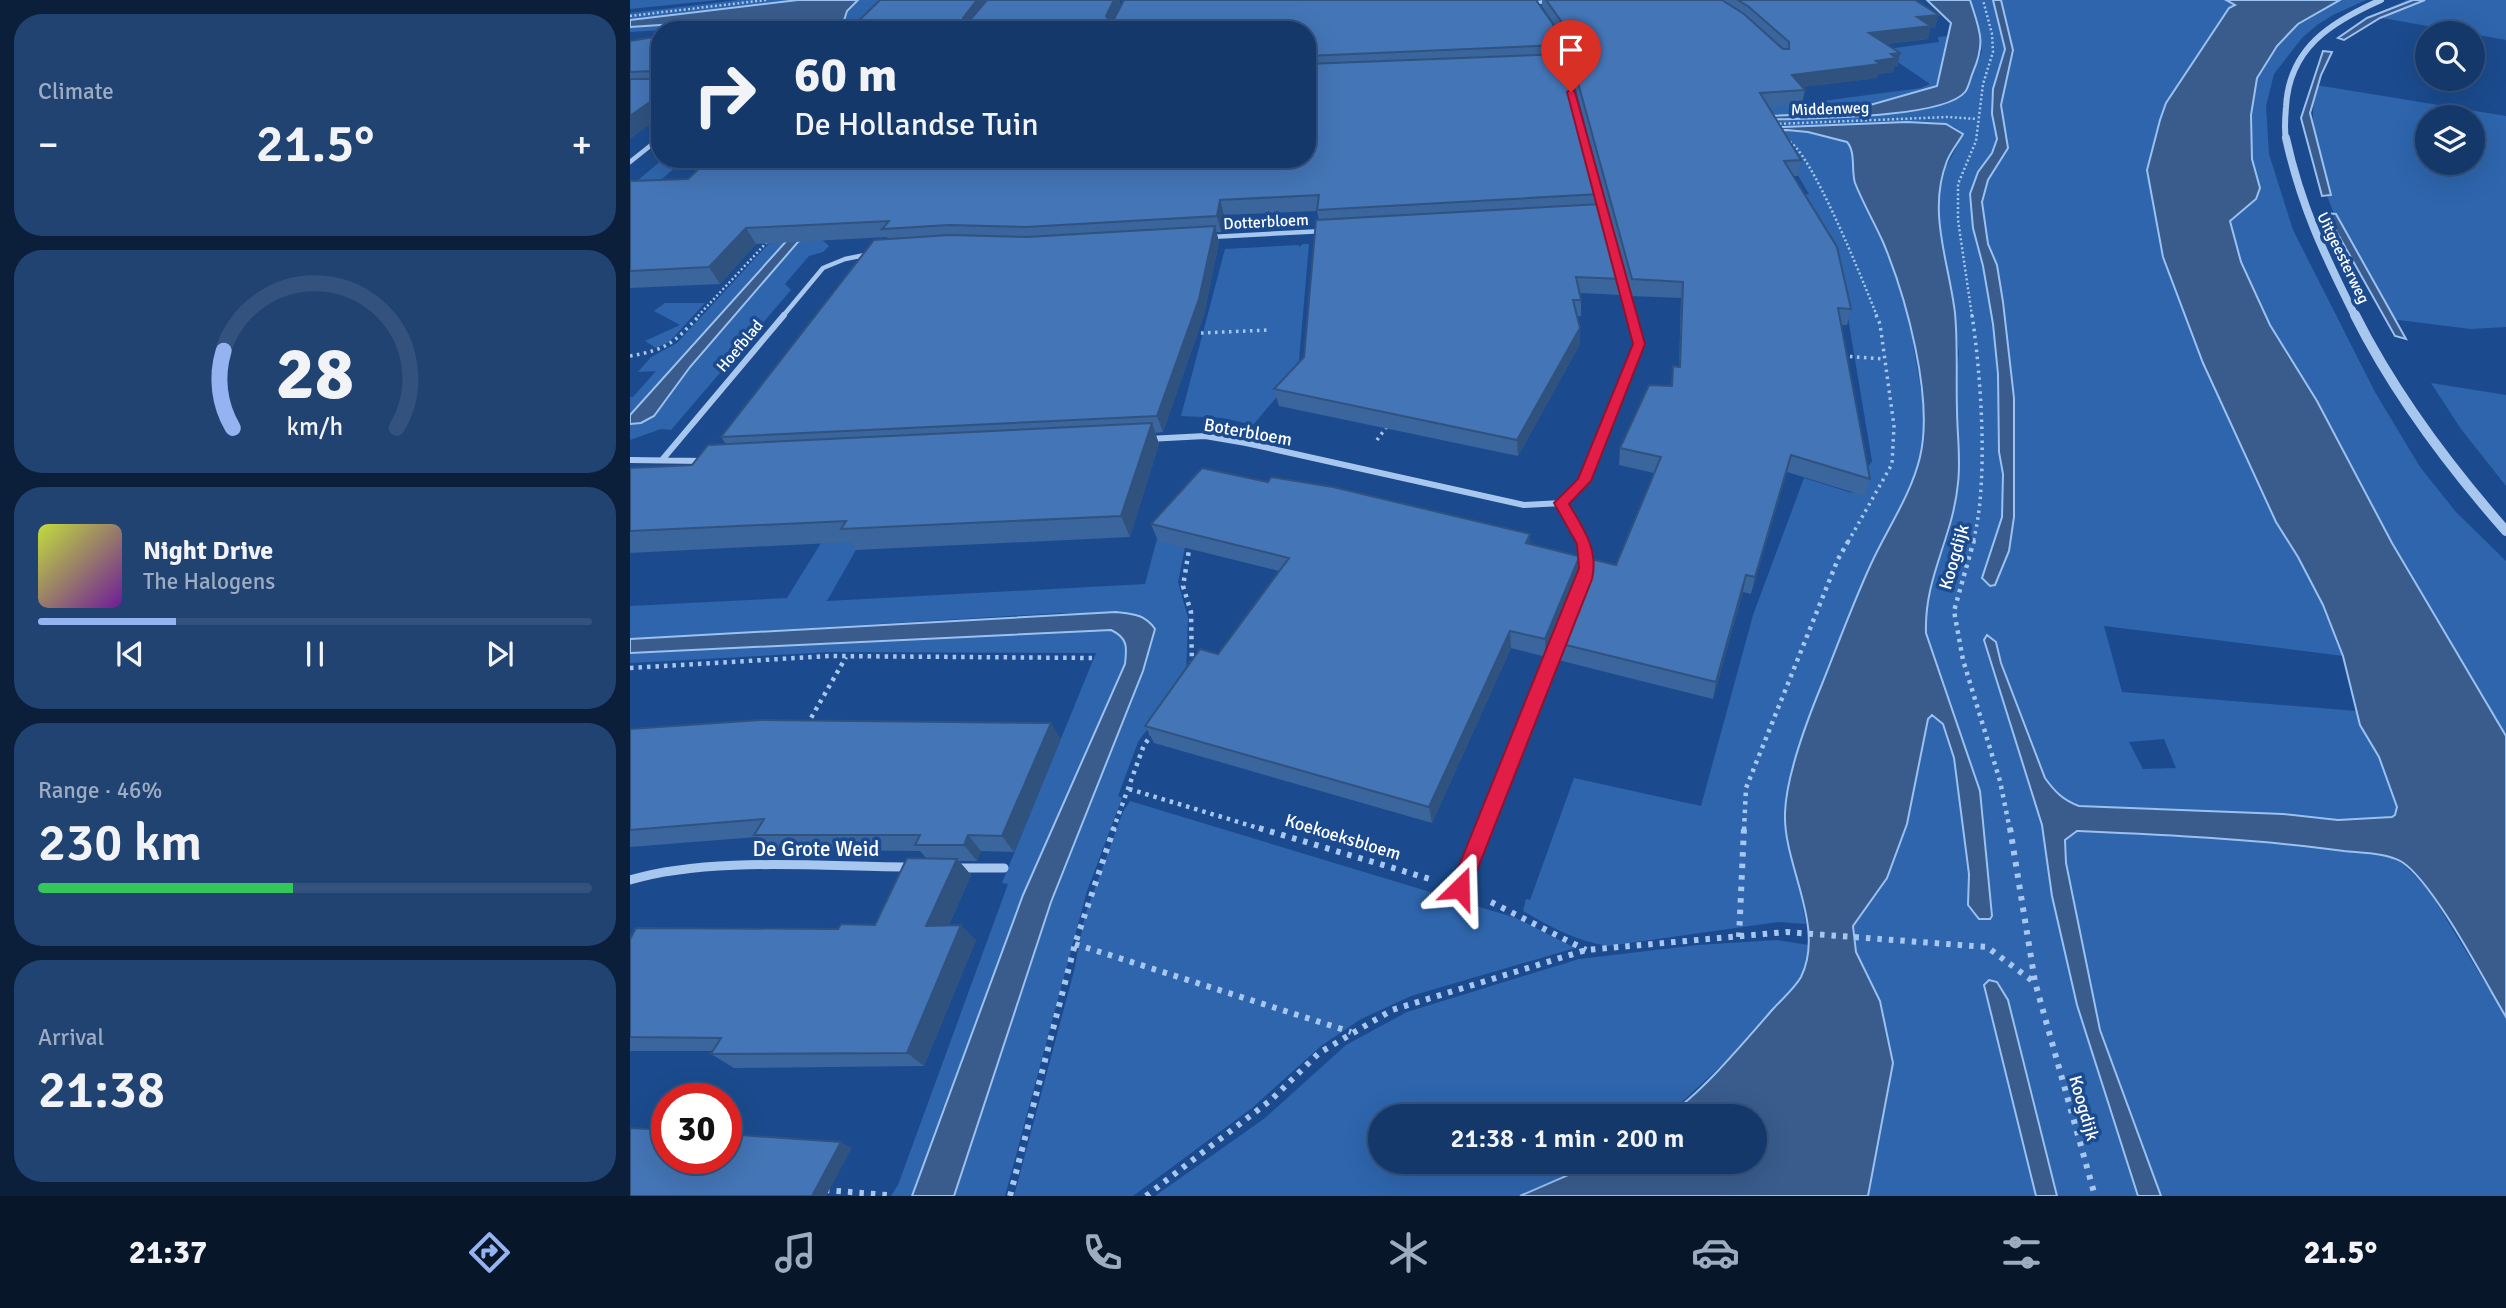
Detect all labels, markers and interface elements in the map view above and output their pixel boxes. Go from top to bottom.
pin [1541,20,1601,92]
map controls [2415,21,2485,175]
button: search [2415,21,2485,91]
icon: arrive [1552,31,1590,69]
text: 60 m [794,45,897,105]
icon: right [679,49,770,140]
text: Climate [38,77,114,106]
street label: Middenweg [1790,98,1870,120]
text: De Hollandse Tuin [794,105,1039,144]
button: layers [2415,105,2485,175]
text: 21.5° [256,112,374,176]
text: − [38,121,59,168]
text: + [571,121,592,168]
street label: Uitgeesterweg [2312,209,2374,307]
street label: Dotterbloem [1223,210,1309,234]
street label: Hoefblad [712,316,768,376]
text: 28 [276,330,354,419]
text: km/h [287,410,343,441]
street label: Boterbloem [1202,413,1294,451]
street label: Koogdijk [1934,522,1974,592]
text: Night Drive [143,535,273,567]
text: The Halogens [143,567,275,596]
icon: previous [111,635,149,673]
icon: pause [296,635,334,673]
icon: next [481,635,519,673]
text: Range · 46% [38,776,162,805]
street label: Koekoeksbloem [1282,809,1404,865]
text: 230 km [38,811,202,875]
street label: De Grote Weid [753,836,879,862]
position arrow [1423,851,1497,925]
text: Arrival [38,1023,104,1052]
text: 21:38 [38,1058,165,1122]
street label: Koogdijk [2064,1073,2104,1143]
speed limit sign: 30 [651,1083,742,1174]
text: 21:38 · 1 min · 200 m [1451,1123,1684,1155]
icon: directions [465,1228,514,1277]
icon: music [771,1228,820,1277]
icon: phone [1078,1228,1127,1277]
icon: climate [1384,1228,1433,1277]
icon: car [1691,1228,1740,1277]
icon: filters [1997,1228,2046,1277]
text: 21:37 [129,1233,207,1272]
text: 21.5° [2303,1233,2377,1272]

